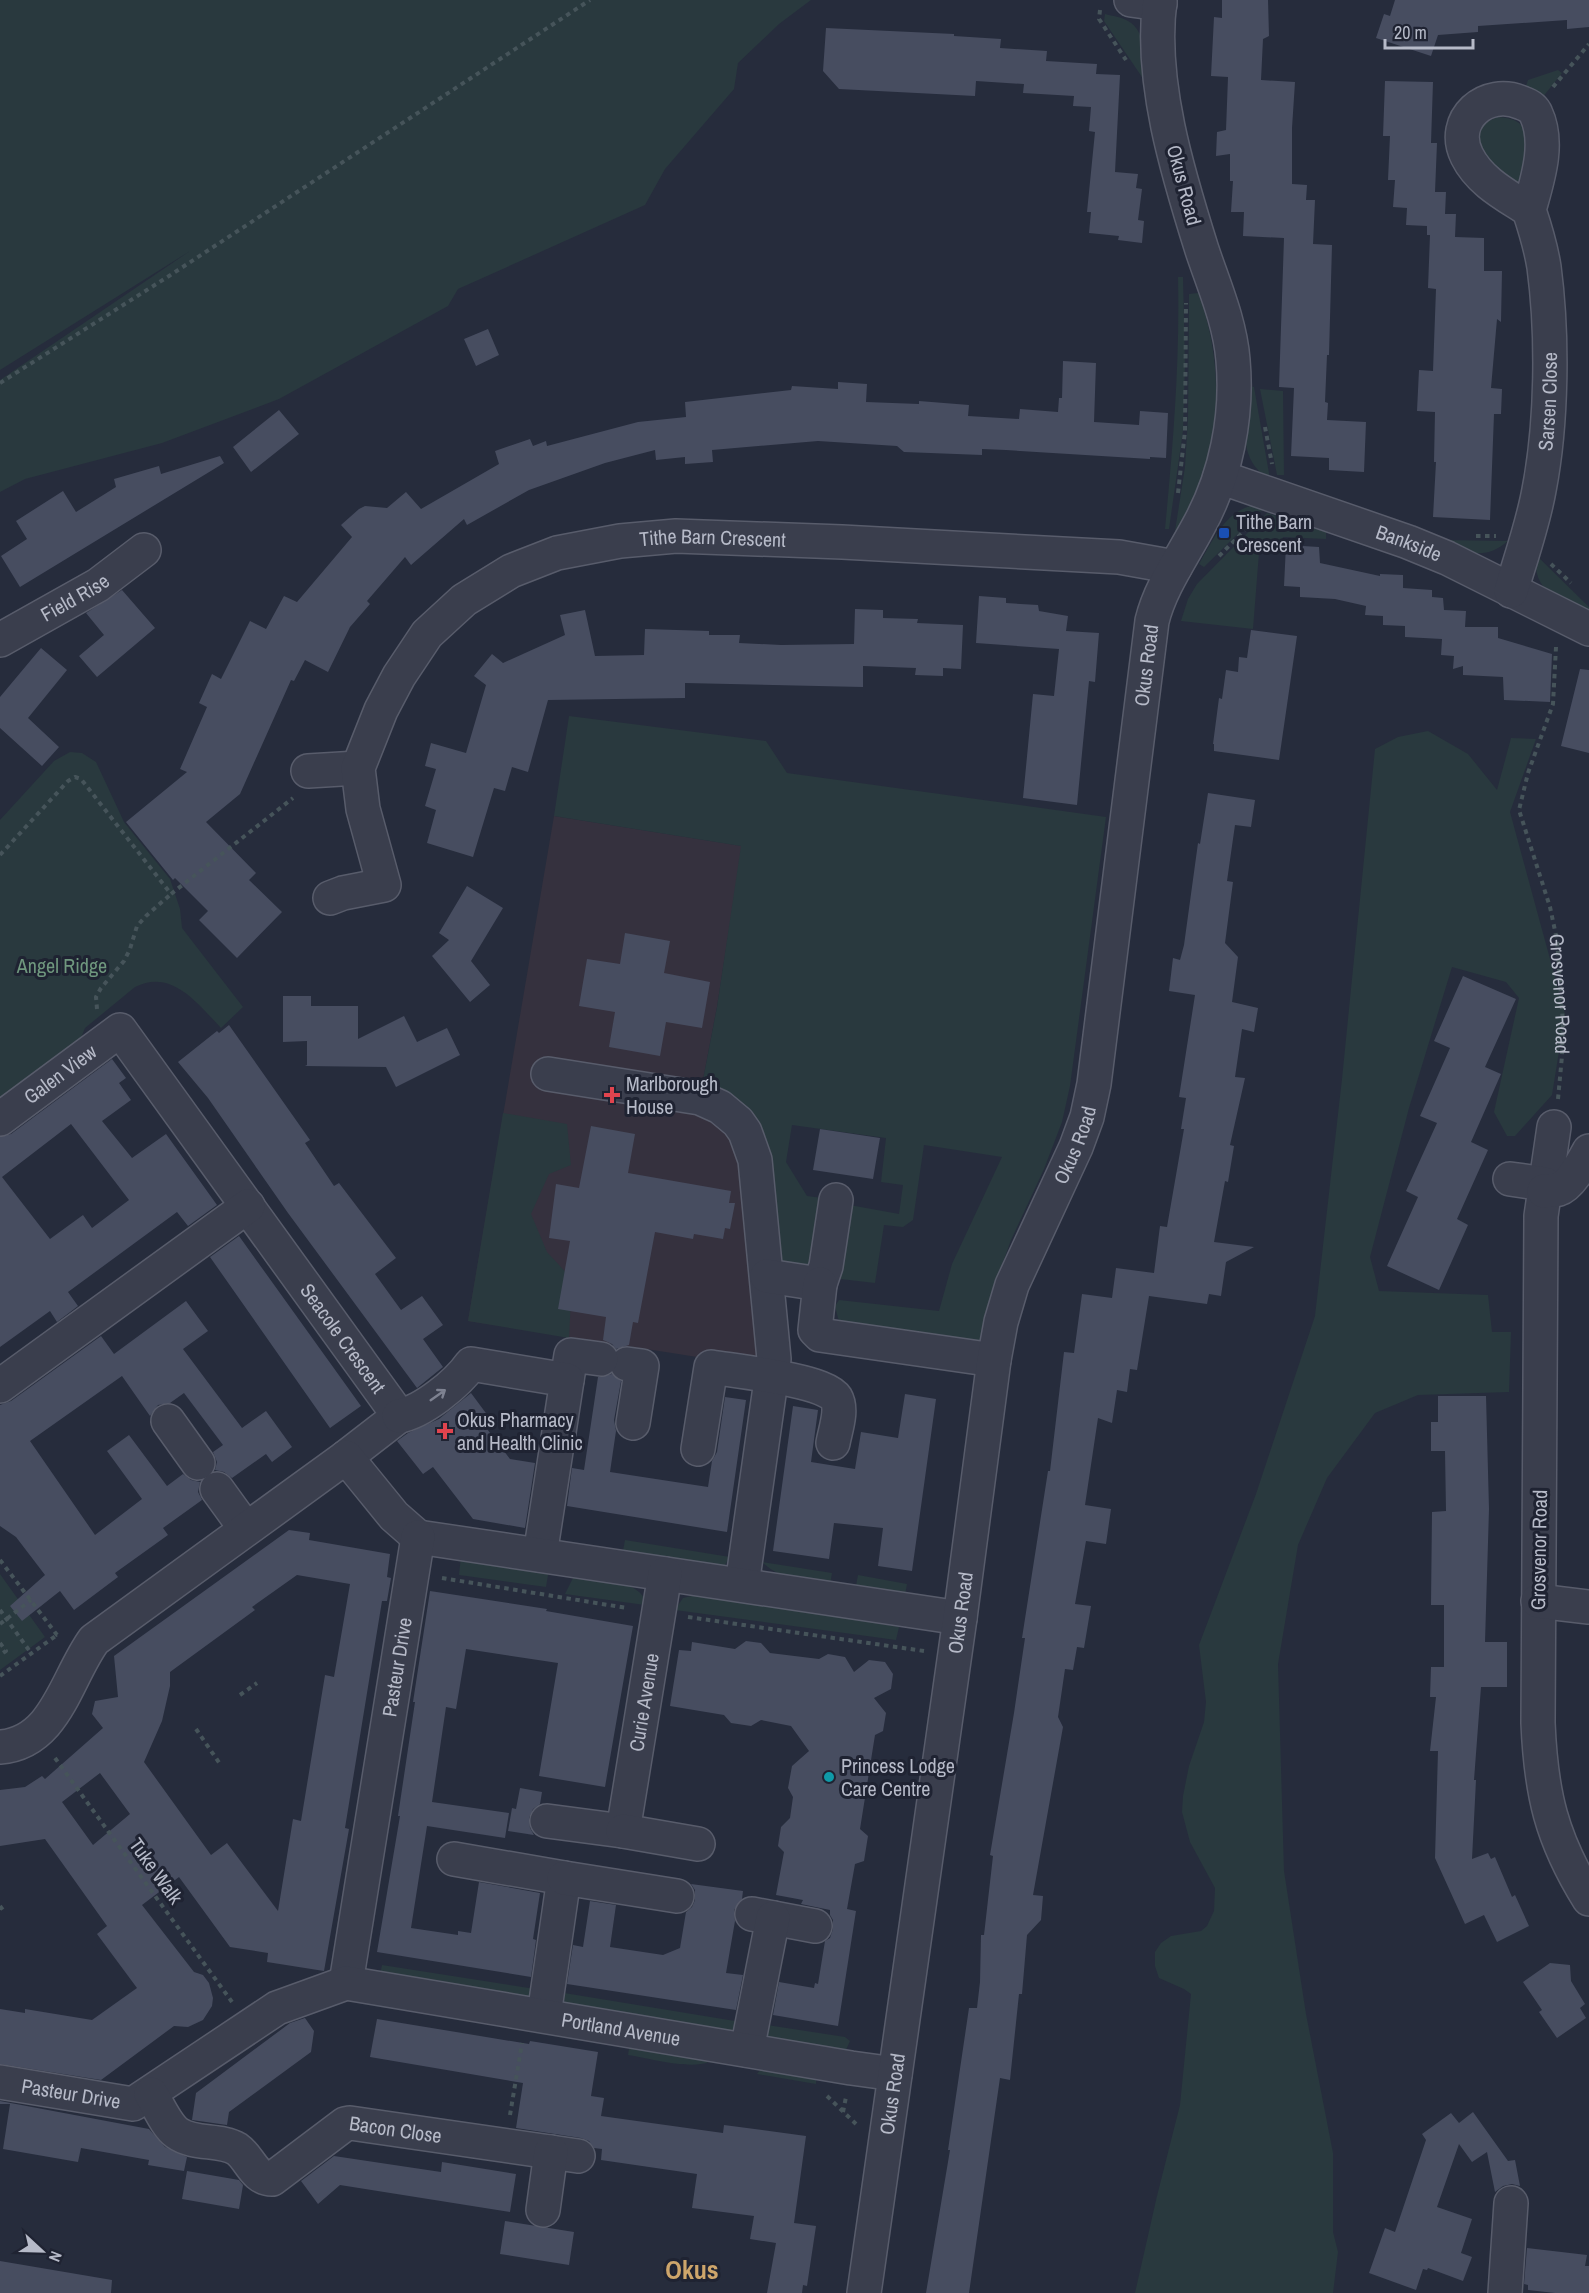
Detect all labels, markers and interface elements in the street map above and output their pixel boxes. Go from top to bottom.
scale bar [1385,12,1474,50]
text: 20 m [1394,20,1427,45]
street label: Okus Road [1161,142,1208,228]
street label: Sarsen Close [1531,352,1563,452]
place label: Tithe Barn Crescent [1236,508,1312,558]
street label: Bankside [1372,518,1446,567]
street label: Tithe Barn Crescent [638,522,787,553]
marker: Tithe Barn Crescent [1217,526,1231,540]
street label: Field Rise [36,567,115,628]
street label: Okus Road [1127,623,1164,708]
street label: Grosvenor Road [1544,933,1577,1054]
park label: Angel Ridge [16,952,107,979]
street label: Galen View [18,1038,102,1110]
place label: Marlborough House [626,1070,718,1120]
marker: Marlborough House [603,1086,621,1104]
street label: Okus Road [1047,1104,1102,1188]
street label: Seacole Crescent [294,1278,392,1399]
one-way arrow [429,1388,445,1401]
place label: Okus Pharmacy and Health Clinic [457,1406,583,1456]
marker: Okus Pharmacy and Health Clinic [438,1424,452,1438]
street label: Grosvenor Road [1524,1490,1553,1610]
street label: Okus Road [941,1570,979,1655]
street label: Pasteur Drive [375,1615,418,1719]
street label: Curie Avenue [622,1651,665,1753]
place label: Princess Lodge Care Centre [841,1752,955,1802]
marker: Princess Lodge Care Centre [822,1770,836,1784]
street label: Tuke Walk [123,1832,190,1910]
street label: Portland Avenue [559,2005,682,2052]
street label: Okus Road [873,2051,911,2136]
street label: Pasteur Drive [19,2072,123,2115]
street label: Bacon Close [348,2109,444,2149]
north arrow [12,2221,72,2281]
text: N [44,2248,68,2265]
district label: Okus [665,2252,719,2287]

